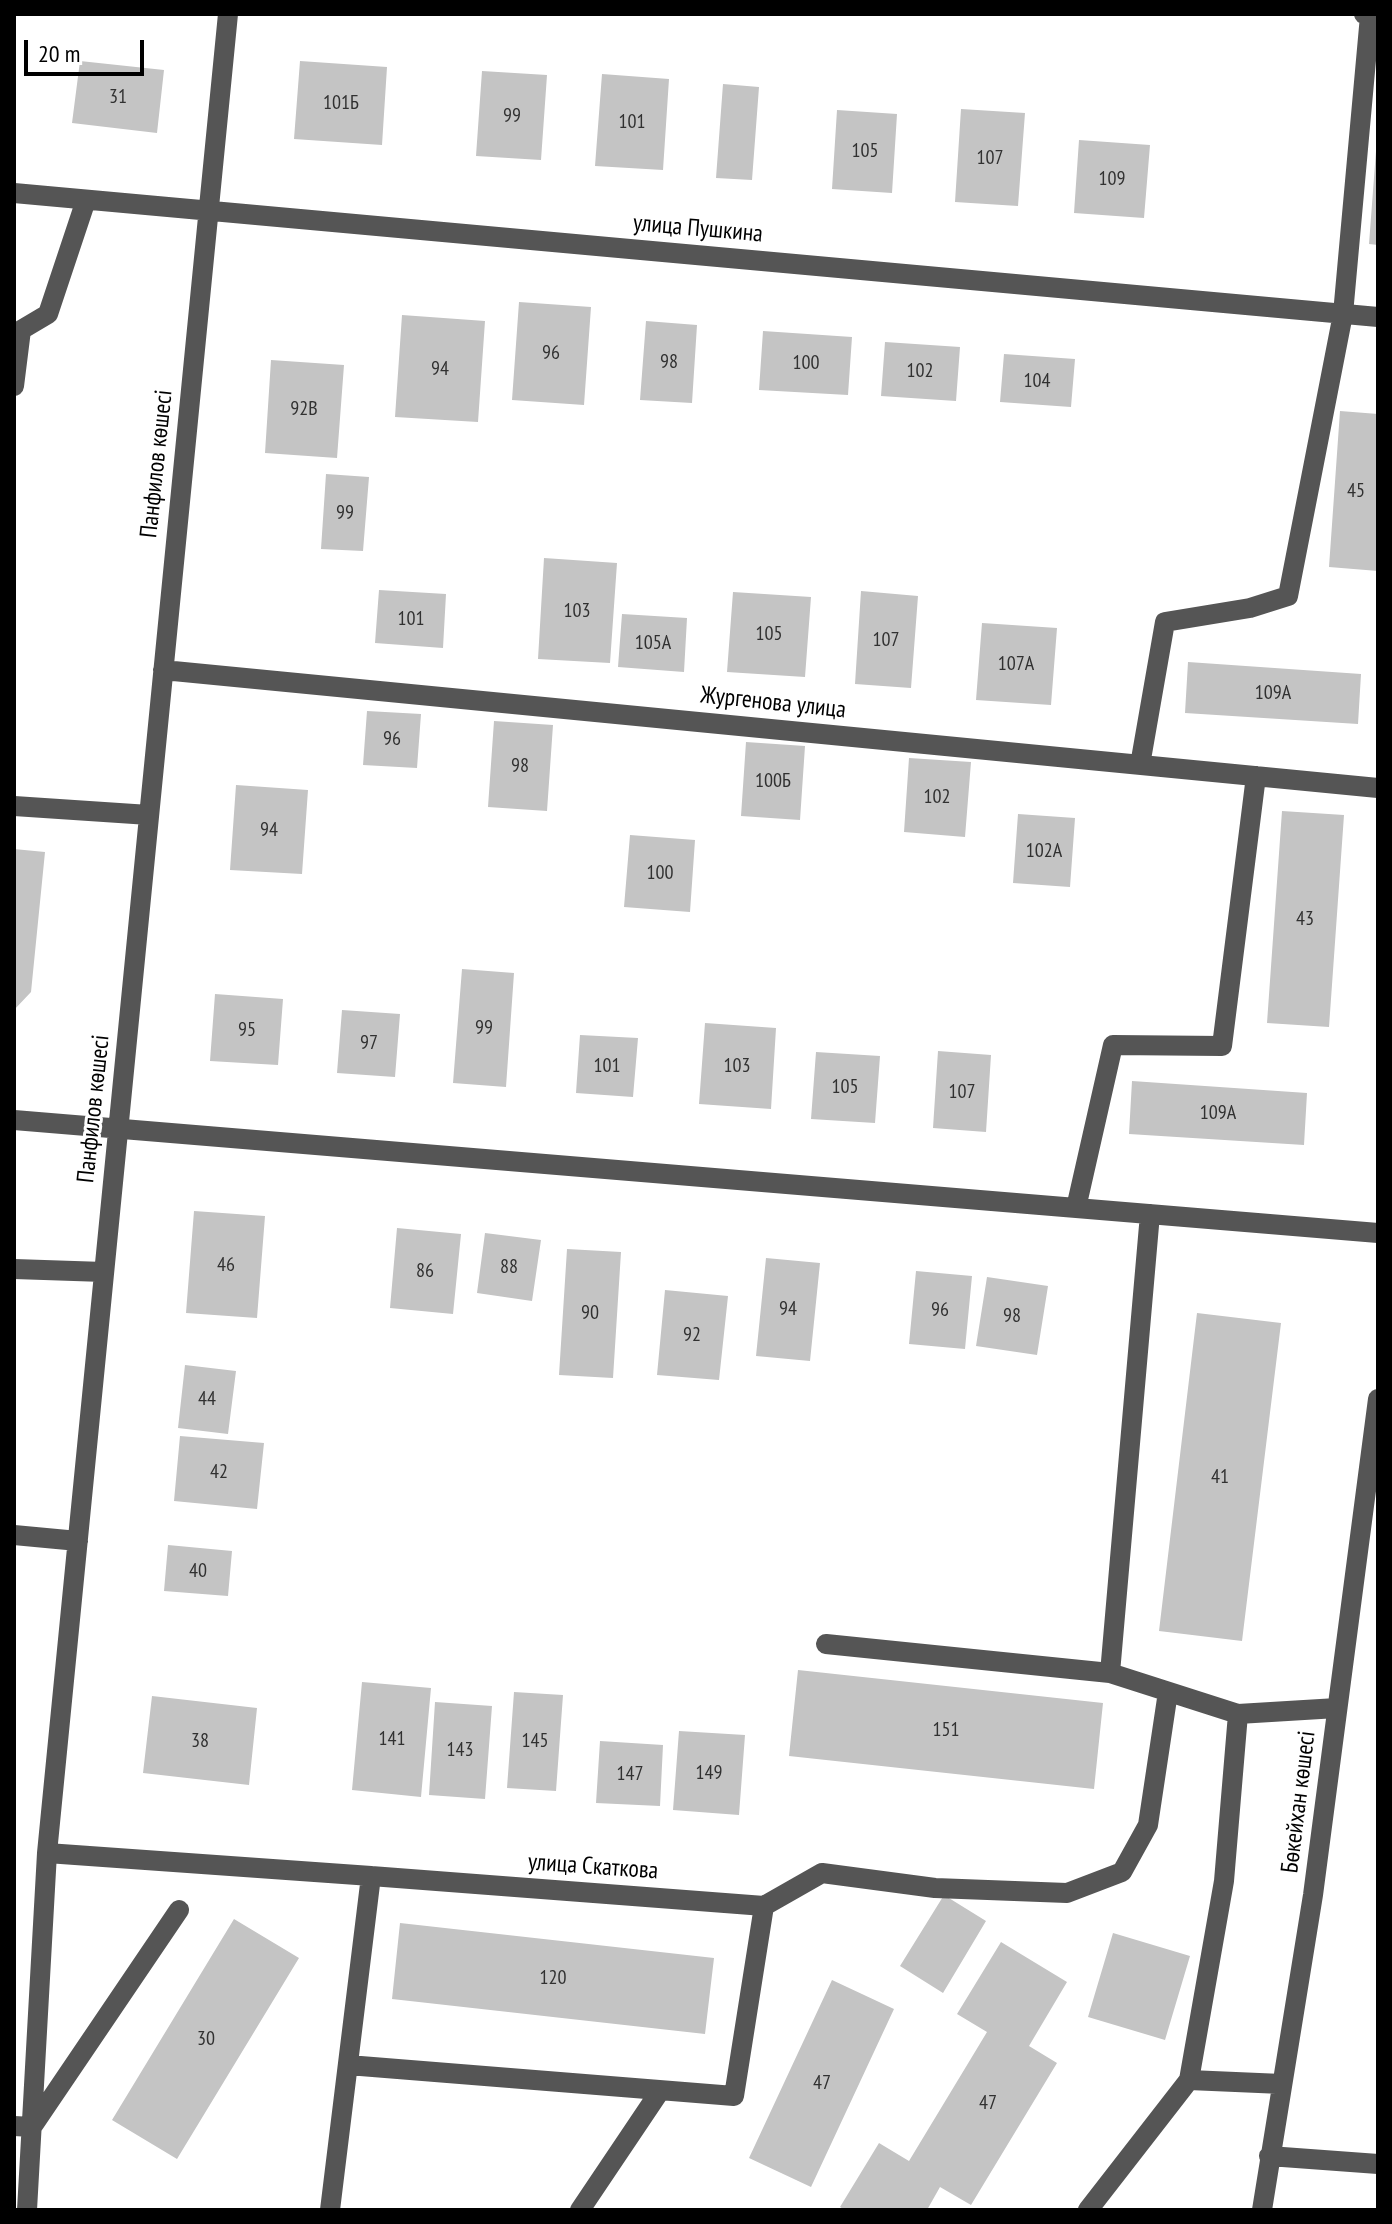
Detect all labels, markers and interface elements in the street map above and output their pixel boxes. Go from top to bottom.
scale bar [28,24,148,74]
text: 20 m [38,38,80,69]
house number: 31 [109,85,127,109]
house number: 101Б [323,91,359,115]
house number: 99 [503,104,521,128]
house number: 101 [619,110,645,134]
house number: 105 [852,139,878,163]
house number: 107 [977,146,1003,170]
house number: 109 [1099,167,1125,191]
street label: улица Пушкина [632,209,764,249]
house number: 96 [542,341,560,365]
house number: 98 [660,350,678,374]
house number: 100 [793,351,819,375]
house number: 94 [431,357,449,381]
house number: 102 [907,359,933,383]
house number: 104 [1024,369,1050,393]
street label: Панфилов көшесі [135,389,179,539]
house number: 92В [290,397,318,421]
house number: 45 [1347,479,1365,503]
house number: 99 [336,501,354,525]
house number: 103 [564,599,590,623]
house number: 101 [398,607,424,631]
house number: 105 [756,622,782,646]
house number: 107 [873,628,899,652]
house number: 105А [635,631,671,655]
house number: 107А [998,652,1034,676]
street label: Жургенова улица [699,681,847,725]
house number: 109А [1255,681,1291,705]
house number: 96 [383,727,401,751]
house number: 98 [511,754,529,778]
house number: 100Б [755,769,791,793]
house number: 102 [924,785,950,809]
house number: 94 [260,818,278,842]
house number: 102А [1026,839,1062,863]
house number: 100 [647,861,673,885]
house number: 43 [1296,907,1314,931]
house number: 99 [475,1016,493,1040]
house number: 95 [238,1018,256,1042]
house number: 97 [360,1031,378,1055]
street label: Панфилов көшесі [72,1034,116,1184]
house number: 101 [594,1054,620,1078]
house number: 103 [724,1054,750,1078]
house number: 105 [832,1075,858,1099]
house number: 107 [949,1080,975,1104]
house number: 109А [1200,1101,1236,1125]
house number: 46 [217,1253,235,1277]
house number: 88 [500,1255,518,1279]
house number: 86 [416,1259,434,1283]
house number: 94 [779,1297,797,1321]
house number: 96 [931,1298,949,1322]
house number: 90 [581,1301,599,1325]
house number: 98 [1003,1304,1021,1328]
house number: 92 [683,1323,701,1347]
house number: 44 [198,1387,216,1411]
house number: 42 [210,1460,228,1484]
house number: 41 [1211,1465,1229,1489]
house number: 40 [189,1559,207,1583]
house number: 151 [933,1718,959,1742]
house number: 141 [379,1727,405,1751]
house number: 38 [191,1729,209,1753]
house number: 145 [522,1729,548,1753]
street label: Бөкейхан көшесі [1276,1729,1322,1875]
house number: 143 [447,1738,473,1762]
house number: 149 [696,1761,722,1785]
house number: 147 [617,1762,643,1786]
street label: улица Скаткова [527,1848,659,1886]
house number: 120 [540,1966,566,1990]
house number: 30 [197,2027,215,2051]
house number: 47 [813,2071,831,2095]
house number: 47 [979,2091,997,2115]

